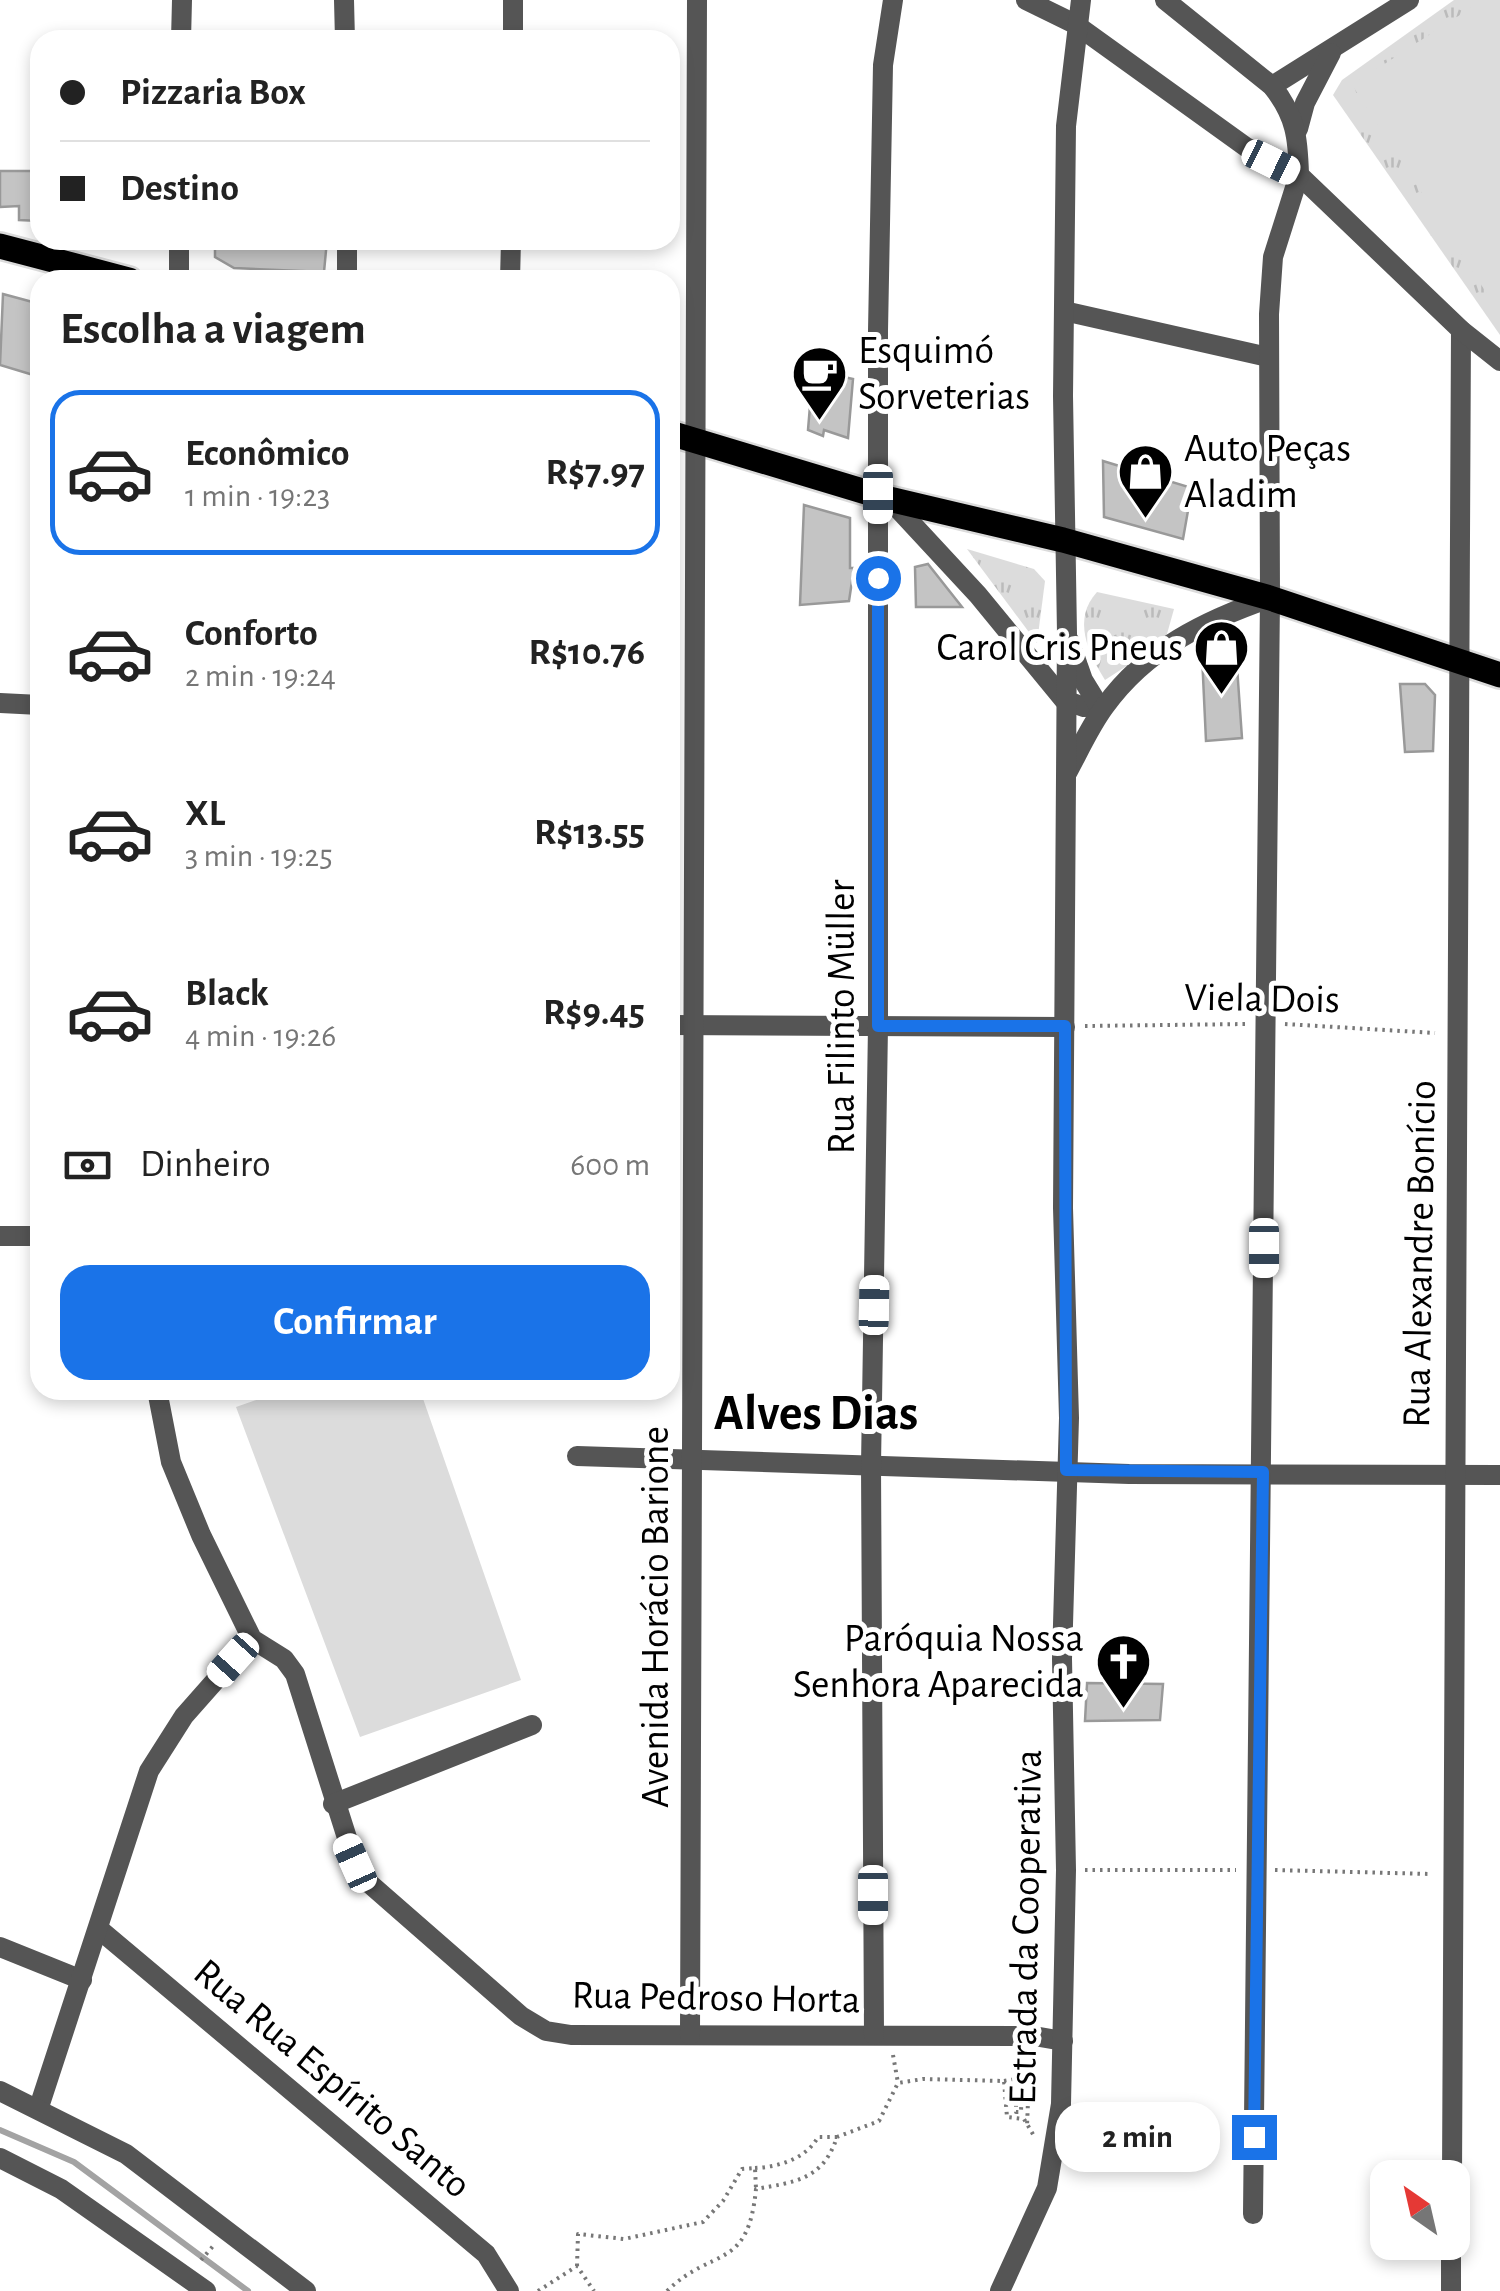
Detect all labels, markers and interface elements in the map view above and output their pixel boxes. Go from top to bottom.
text: Pizzaria Box [120,74,306,112]
car [1237,135,1305,189]
text: Destino [120,170,239,208]
text: Escolha a viagem [60,307,366,352]
place label: Esquimó Sorveterias [858,331,1030,417]
cafe icon: Esquimó Sorveterias [789,344,849,423]
icon: car [65,428,155,518]
place label: Auto Peças Aladim [1184,429,1351,515]
text: Econômico [185,435,349,473]
shop icon: Auto Peças Aladim [1115,442,1175,521]
text: R$7.97 [546,454,645,492]
car [863,464,893,524]
text: 1 min · 19:23 [185,480,330,512]
route start [856,556,901,601]
icon: car [65,608,155,698]
text: Conforto [185,615,318,653]
shop icon: Carol Cris Pneus [1192,618,1252,697]
place label: Carol Cris Pneus [937,628,1183,668]
text: R$10.76 [529,634,645,672]
text: 2 min · 19:24 [185,660,336,692]
icon: car [65,788,155,878]
text: XL [185,795,225,833]
text: R$13.55 [534,814,645,852]
text: 3 min · 19:25 [185,840,333,872]
street label: Rua Filinto Müller [822,880,862,1154]
icon: car [65,968,155,1058]
text: Black [185,975,269,1013]
street label: Viela Dois [1184,978,1340,1020]
text: R$9.45 [543,994,645,1032]
text: 4 min · 19:26 [185,1020,336,1052]
street label: Rua Alexandre Bonício [1397,1080,1443,1428]
icon: cash [60,1138,115,1193]
text: Dinheiro [140,1146,271,1184]
text: 600 m [570,1149,650,1181]
car [1249,1218,1279,1278]
button: Confirmar [60,1265,650,1380]
car [858,1275,890,1335]
district label: Alves Dias [714,1389,918,1439]
street label: Avenida Horácio Barione [636,1426,676,1808]
place label: Paróquia Nossa Senhora Aparecida [793,1619,1084,1705]
car [202,1628,264,1692]
church icon: Paróquia Nossa Senhora Aparecida [1093,1632,1153,1711]
street label: Estrada da Cooperativa [1003,1749,1049,2105]
car [329,1829,381,1897]
car [858,1865,888,1925]
street label: Rua Rua Espírito Santo [186,1952,478,2206]
street label: Rua Pedroso Horta [571,1975,861,2021]
callout: 2 min [1054,2102,1219,2172]
route end [1232,2115,1277,2160]
text: 2 min [1102,2121,1173,2153]
north arrow [1370,2160,1470,2260]
map controls [1370,2160,1470,2260]

